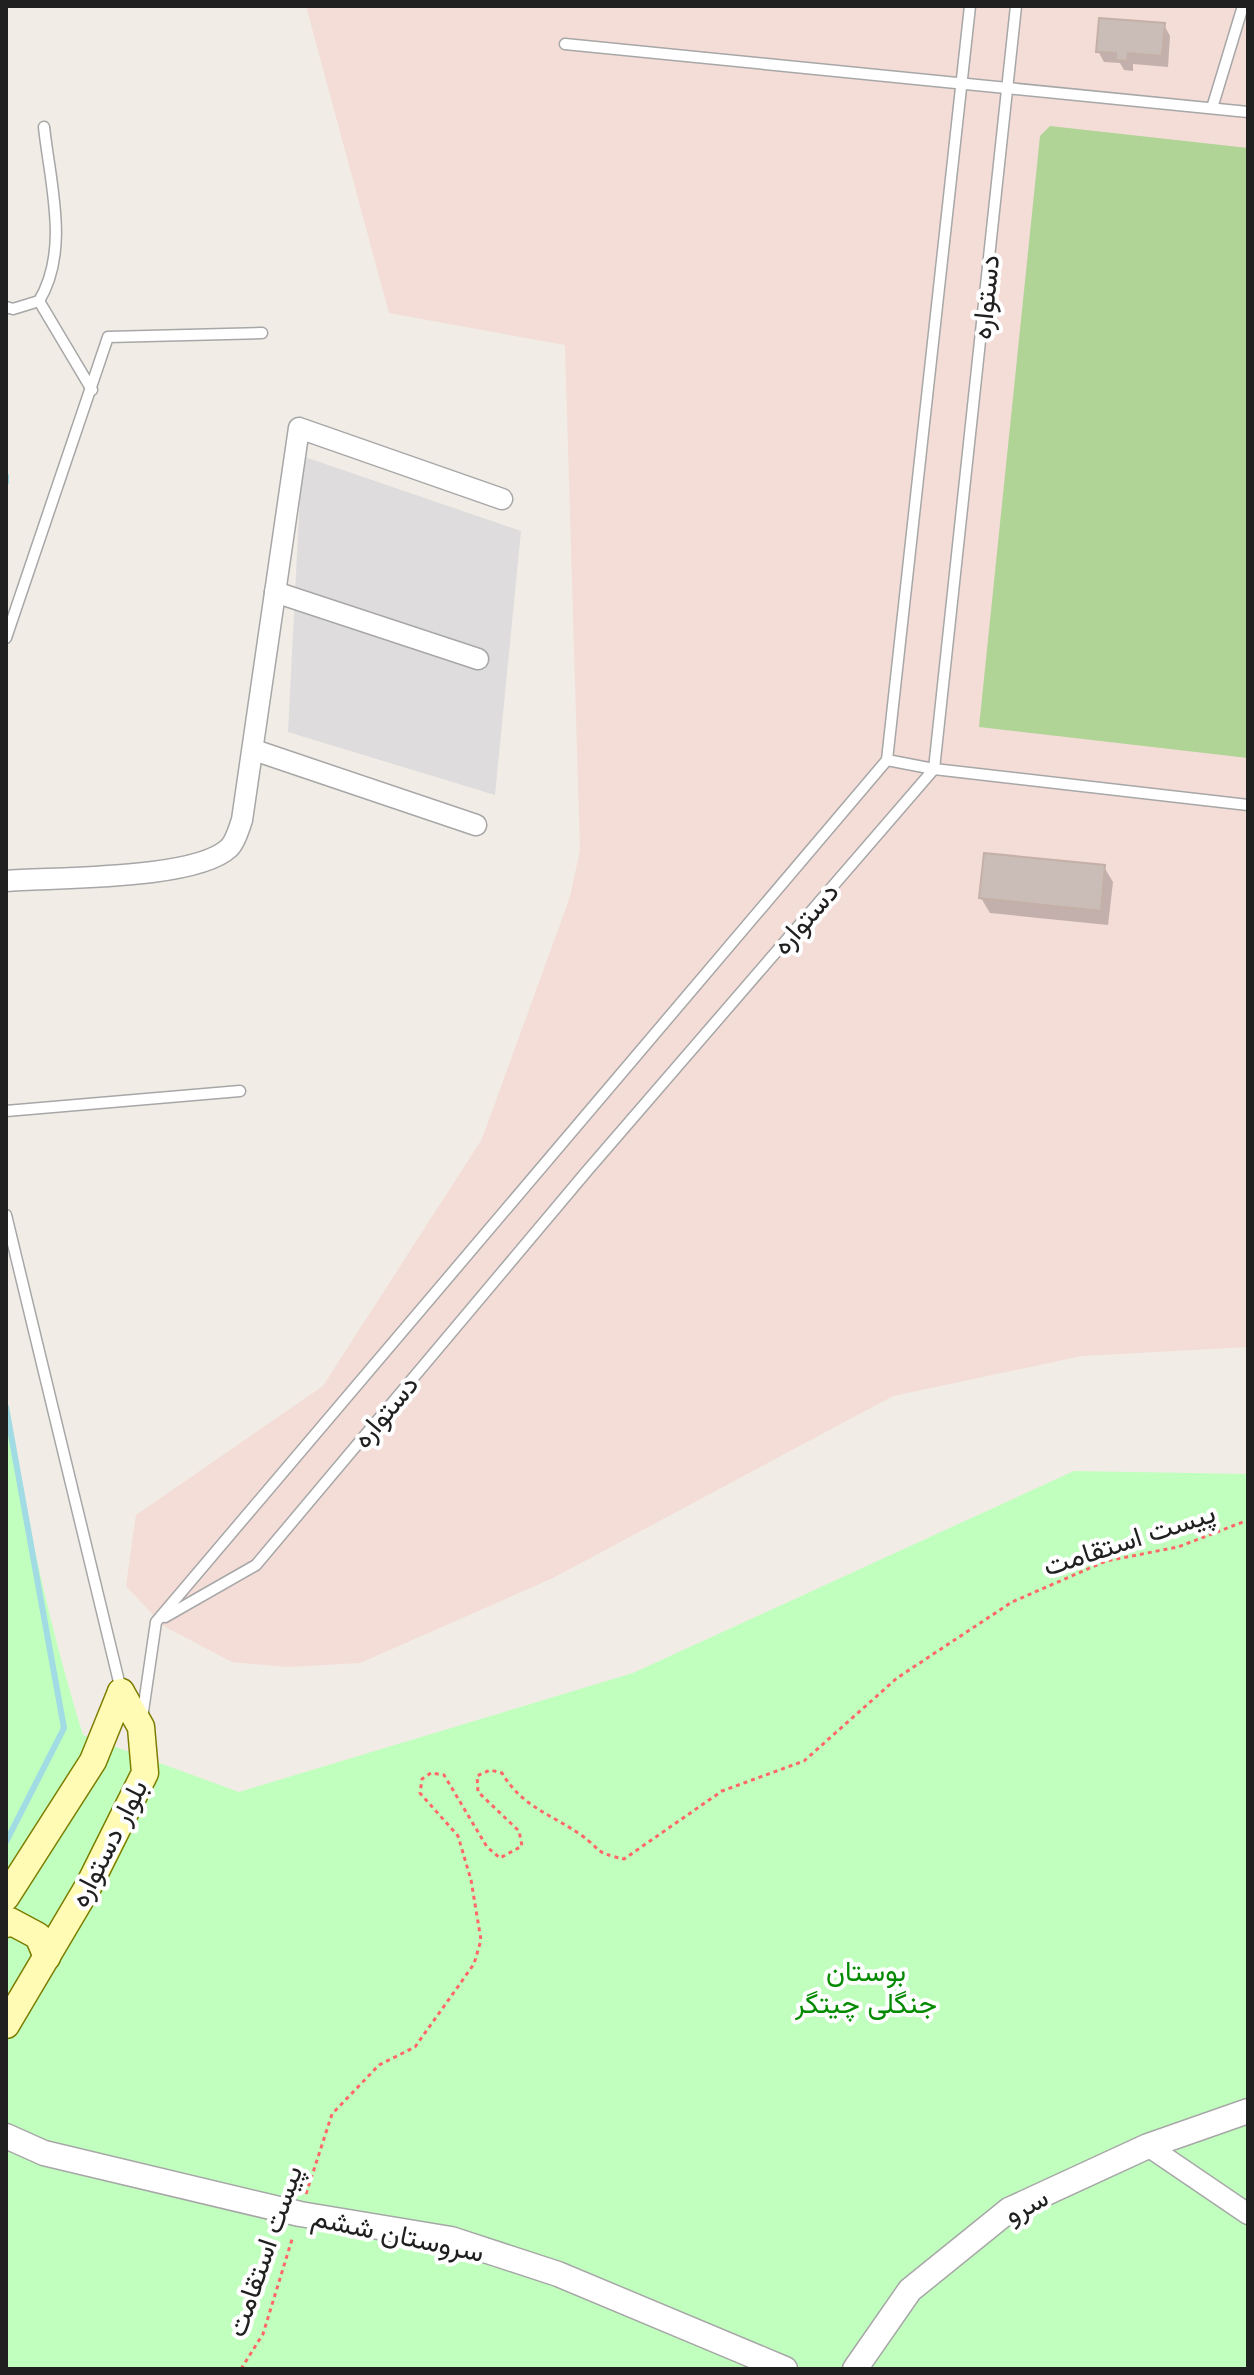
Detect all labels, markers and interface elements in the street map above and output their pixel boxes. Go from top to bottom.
street label: دستواره [964,253,1007,341]
street label: دستواره [764,875,846,962]
street label: دستواره [345,1368,426,1455]
street label: پیست استقامت [1039,1495,1220,1585]
street label: بلوار دستواره [61,1774,155,1913]
park label: بوستان جنگلی چیتگر [794,1954,937,2022]
street label: پیست استقامت [219,2161,311,2342]
street label: سرو [998,2179,1054,2231]
street label: سروستان ششم [308,2199,487,2271]

